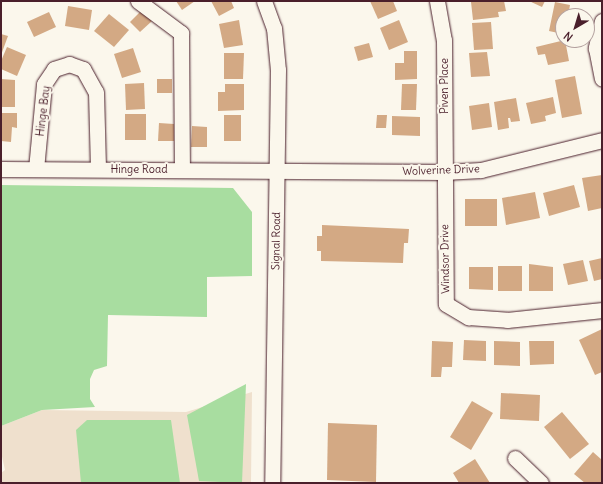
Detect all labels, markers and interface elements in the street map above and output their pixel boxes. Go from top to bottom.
north arrow [555,8,595,48]
text: N [561,29,576,45]
street label: Piven Place [437,58,451,114]
street label: Hinge Bay [33,85,53,137]
street label: Hinge Road [110,162,168,176]
street label: Wolverine Drive [402,162,480,178]
street label: Signal Road [269,212,283,270]
street label: Windsor Drive [438,224,452,294]

